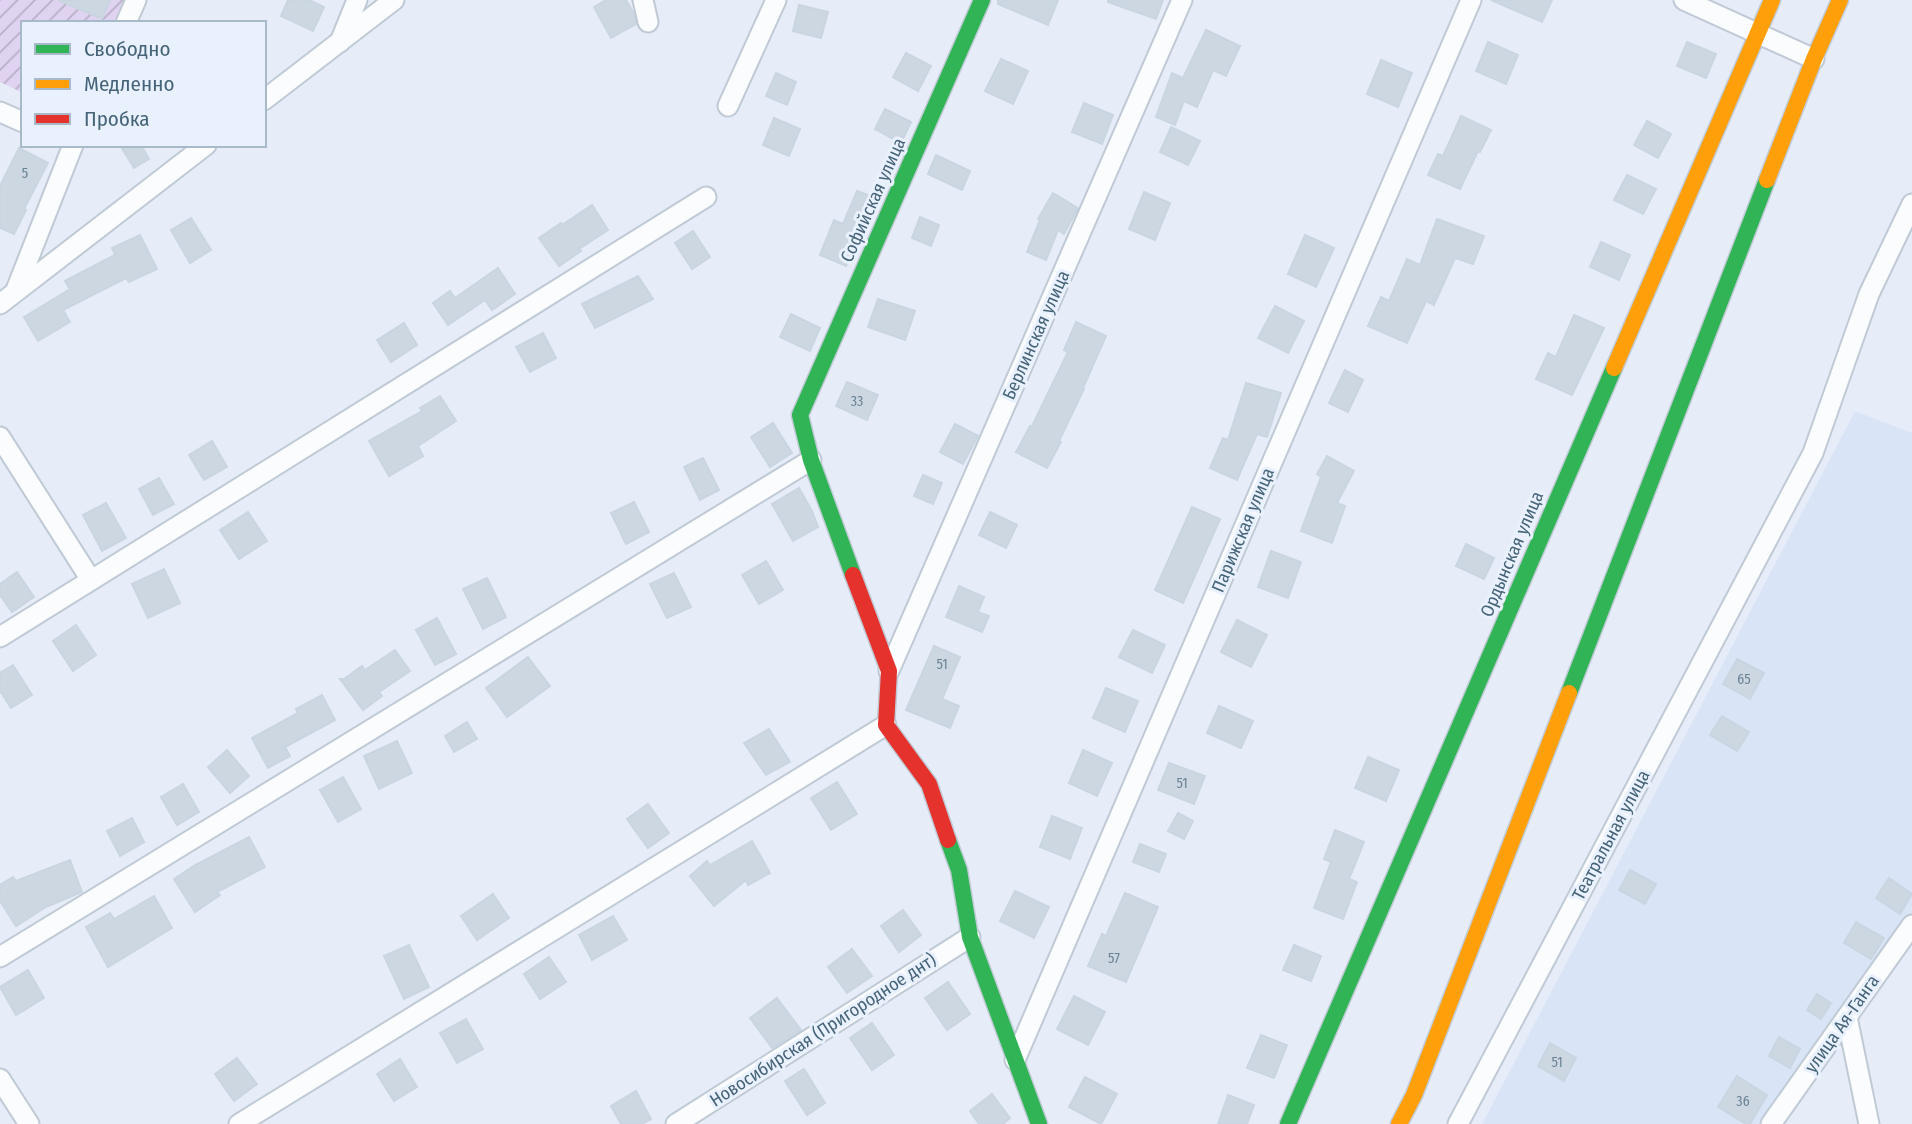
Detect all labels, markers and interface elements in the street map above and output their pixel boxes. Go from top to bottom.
legend [21,21,266,147]
text: Свободно [84,36,170,62]
text: Медленно [84,71,174,97]
text: Пробка [84,106,150,132]
street label: Софийская улица [836,134,910,266]
house number: 5 [22,165,28,182]
street label: Берлинская улица [998,267,1074,403]
house number: 33 [851,393,863,410]
street label: Парижская улица [1207,464,1279,596]
street label: Ордынская улица [1476,488,1548,620]
house number: 51 [936,656,948,673]
house number: 65 [1737,671,1751,688]
street label: Театральная улица [1567,766,1655,904]
house number: 51 [1176,775,1188,792]
street label: Новосибирская (Пригородное днт) [706,948,940,1112]
house number: 57 [1108,950,1120,967]
street label: улица Ая-Ганга [1800,971,1884,1077]
house number: 51 [1551,1054,1563,1071]
house number: 36 [1736,1093,1750,1110]

